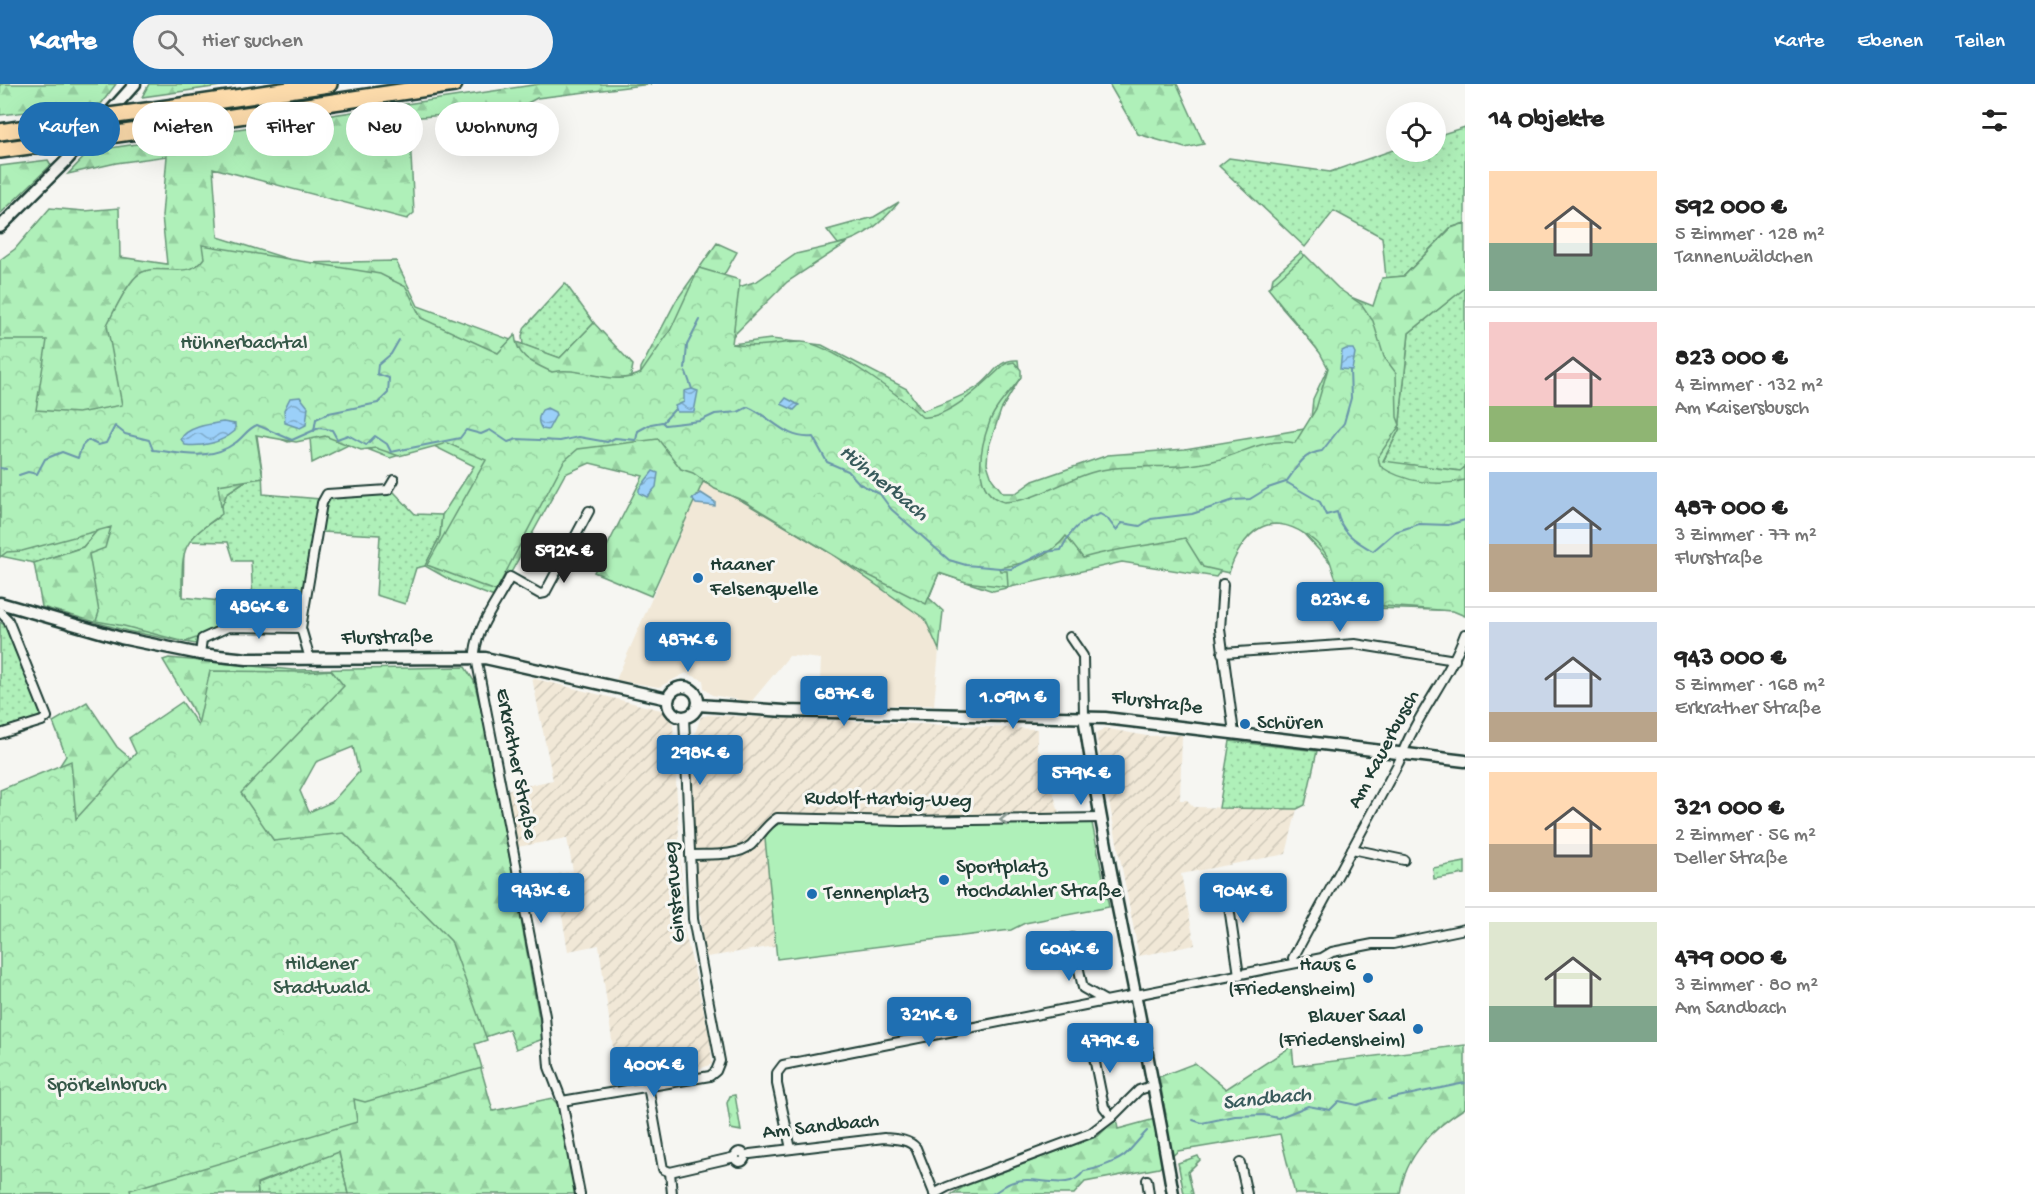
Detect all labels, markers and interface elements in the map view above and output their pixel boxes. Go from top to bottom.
search box [133,15,553,69]
text: Karte [30,26,97,59]
icon: search [154,26,187,59]
text: Hier suchen [202,29,303,55]
text: Karte [1774,30,1824,55]
text: Ebenen [1857,30,1923,55]
text: Teilen [1956,30,2005,55]
chip: Kaufen [18,102,120,156]
chip: Mieten [132,102,234,156]
chip: Filter [246,102,334,156]
chip: Neu [346,102,423,156]
chip: Wohnung [435,102,559,156]
map controls [1386,102,1446,162]
button: locate [1386,102,1446,162]
icon: filters [1978,104,2011,137]
text: 14 Objekte [1489,105,1604,136]
text: 592 000 € [1675,193,1787,224]
icon: home [1537,195,1609,267]
text: 5 Zimmer · 128 m² [1675,224,1825,247]
text: Tannenwäldchen [1675,247,1813,270]
park label: Hühnerbachtal [180,332,308,357]
text: 823 000 € [1675,344,1788,375]
icon: home [1537,346,1609,418]
text: 4 Zimmer · 132 m² [1675,375,1823,398]
text: Am Kaisersbusch [1675,398,1809,421]
water label: Hühnerbach [833,440,933,528]
text: 487 000 € [1675,494,1787,525]
icon: home [1537,496,1609,568]
text: 3 Zimmer · 77 m² [1675,525,1817,548]
pin: 592K € [515,533,613,584]
text: 592K € [535,541,593,564]
text: Flurstraße [1675,548,1762,571]
place label: Haaner Felsenquelle [709,554,819,603]
marker: Haaner Felsenquelle [691,571,705,585]
pin: 823K € [1291,582,1389,633]
pin: 486K € [210,589,308,640]
text: 823K € [1311,590,1369,613]
text: 486K € [230,597,288,620]
pin: 487K € [639,622,737,673]
street label: Flurstraße [340,626,434,652]
text: 487K € [659,630,717,653]
text: 943 000 € [1675,644,1786,675]
icon: home [1537,646,1609,718]
text: 5 Zimmer · 168 m² [1675,675,1825,698]
pin: 687K € [795,676,893,727]
pin: 1.09M € [958,679,1068,730]
text: 687K € [814,684,874,707]
street label: Erkrather Straße [488,686,542,843]
street label: Flurstraße [1109,686,1205,722]
street label: Am Kauerbusch [1343,686,1427,814]
text: 1.09M € [980,687,1046,710]
text: Erkrather Straße [1675,698,1821,721]
place label: Schüren [1257,712,1323,737]
marker: Schüren [1238,717,1252,731]
pin: 298K € [651,735,749,786]
text: 298K € [671,743,729,766]
pin: 579K € [1032,755,1130,806]
text: 579K € [1052,763,1110,786]
street label: Rudolf-Harbig-Weg [804,787,972,815]
text: 321 000 € [1675,794,1784,825]
icon: home [1537,796,1609,868]
one-way arrow [1000,814,1009,826]
text: 2 Zimmer · 56 m² [1675,825,1816,848]
street label: Ginsterweg [659,840,693,944]
text: Deller Straße [1675,848,1787,871]
place label: Sportplatz Hochdahler Straße [956,856,1123,905]
pin: 943K € [492,873,590,924]
marker: Sportplatz Hochdahler Straße [937,873,951,887]
pin: 904K € [1194,873,1292,924]
text: 943K € [512,881,570,904]
text: 904K € [1214,881,1272,904]
place label: Tennenplatz [823,882,929,907]
marker: Tennenplatz [805,887,819,901]
pin: 604K € [1020,931,1118,982]
text: 604K € [1040,939,1098,962]
text: 479 000 € [1675,944,1786,975]
icon: home [1537,946,1609,1018]
park label: Hildener Stadtwald [273,953,371,1002]
place label: Haus 6 (Friedensheim) [1228,954,1356,1003]
marker: Haus 6 (Friedensheim) [1361,971,1375,985]
text: 3 Zimmer · 80 m² [1675,975,1818,998]
pin: 321K € [880,997,978,1048]
text: Am Sandbach [1675,998,1787,1021]
text: 321K € [901,1005,957,1028]
place label: Blauer Saal (Friedensheim) [1278,1005,1406,1054]
marker: Blauer Saal (Friedensheim) [1411,1022,1425,1036]
pin: 479K € [1061,1023,1159,1074]
text: 479K € [1081,1031,1139,1054]
pin: 400K € [605,1047,703,1098]
text: 400K € [624,1055,684,1078]
park label: Spörkelnbruch [47,1074,167,1099]
water label: Sandbach [1221,1082,1313,1118]
street label: Am Sandbach [761,1109,881,1147]

